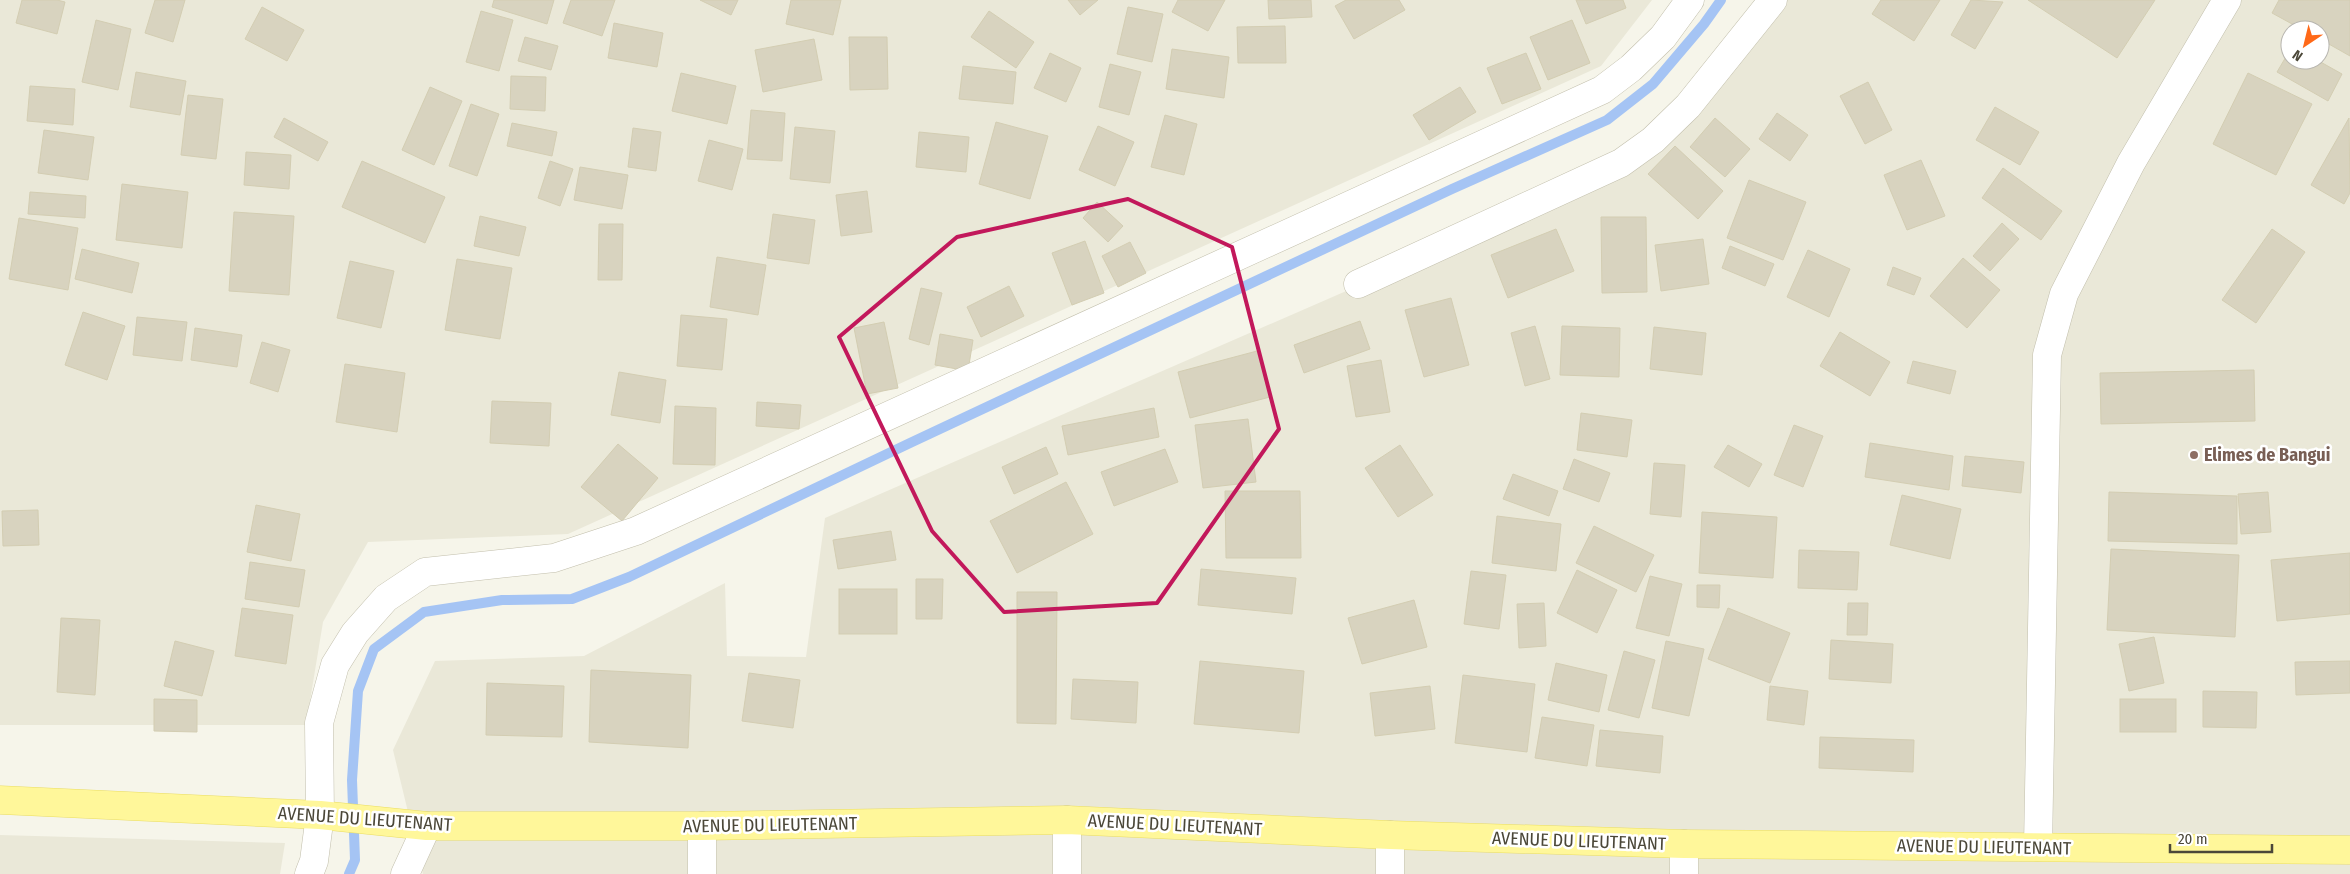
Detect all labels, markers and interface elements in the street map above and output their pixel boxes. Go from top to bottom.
north arrow [2280,20,2330,70]
text: N [2290,46,2306,65]
place label: Elimes de Bangui [2204,444,2330,466]
marker: Elimes de Bangui [2188,449,2200,461]
street label: AVENUE DU LIEUTENANT [277,802,453,836]
street label: AVENUE DU LIEUTENANT [1087,809,1263,841]
street label: AVENUE DU LIEUTENANT [683,812,858,838]
scale bar [2170,822,2272,854]
street label: AVENUE DU LIEUTENANT [1491,827,1667,855]
text: 20 m [2178,830,2208,848]
street label: AVENUE DU LIEUTENANT [1897,834,2072,860]

